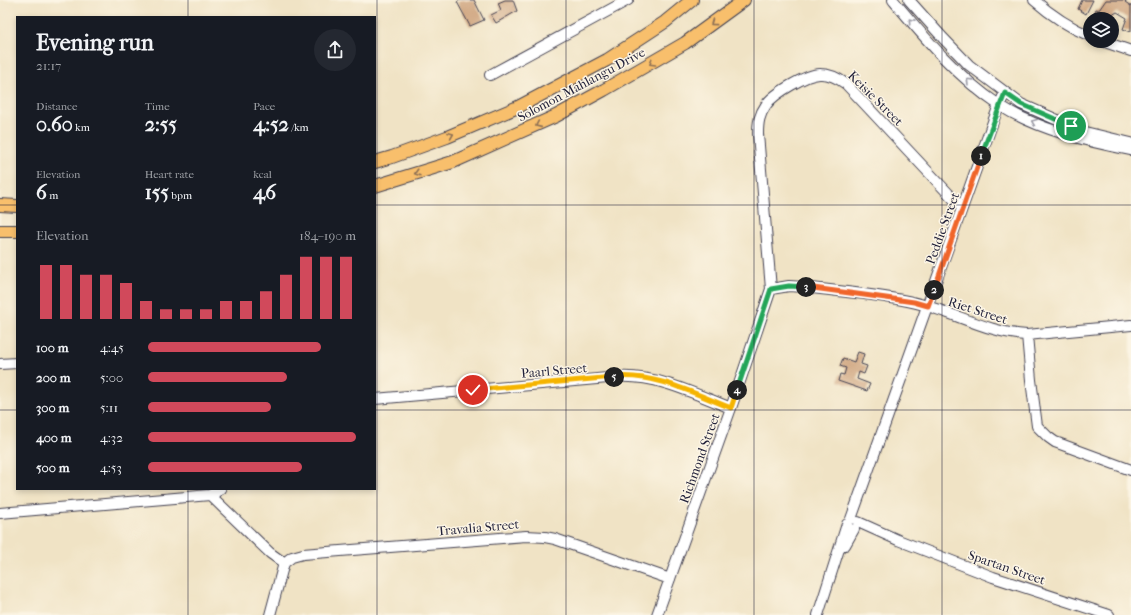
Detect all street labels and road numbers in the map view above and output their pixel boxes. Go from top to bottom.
street label: Solomon Mahlangu Drive [515,44,648,124]
street label: Keisie Street [845,68,907,129]
street label: Peddie Street [923,190,963,266]
street label: Riet Street [946,294,1010,327]
street label: Paarl Street [521,360,588,381]
street label: Richmond Street [676,411,723,505]
street label: Travalia Street [436,516,520,539]
street label: Spartan Street [966,547,1048,588]

